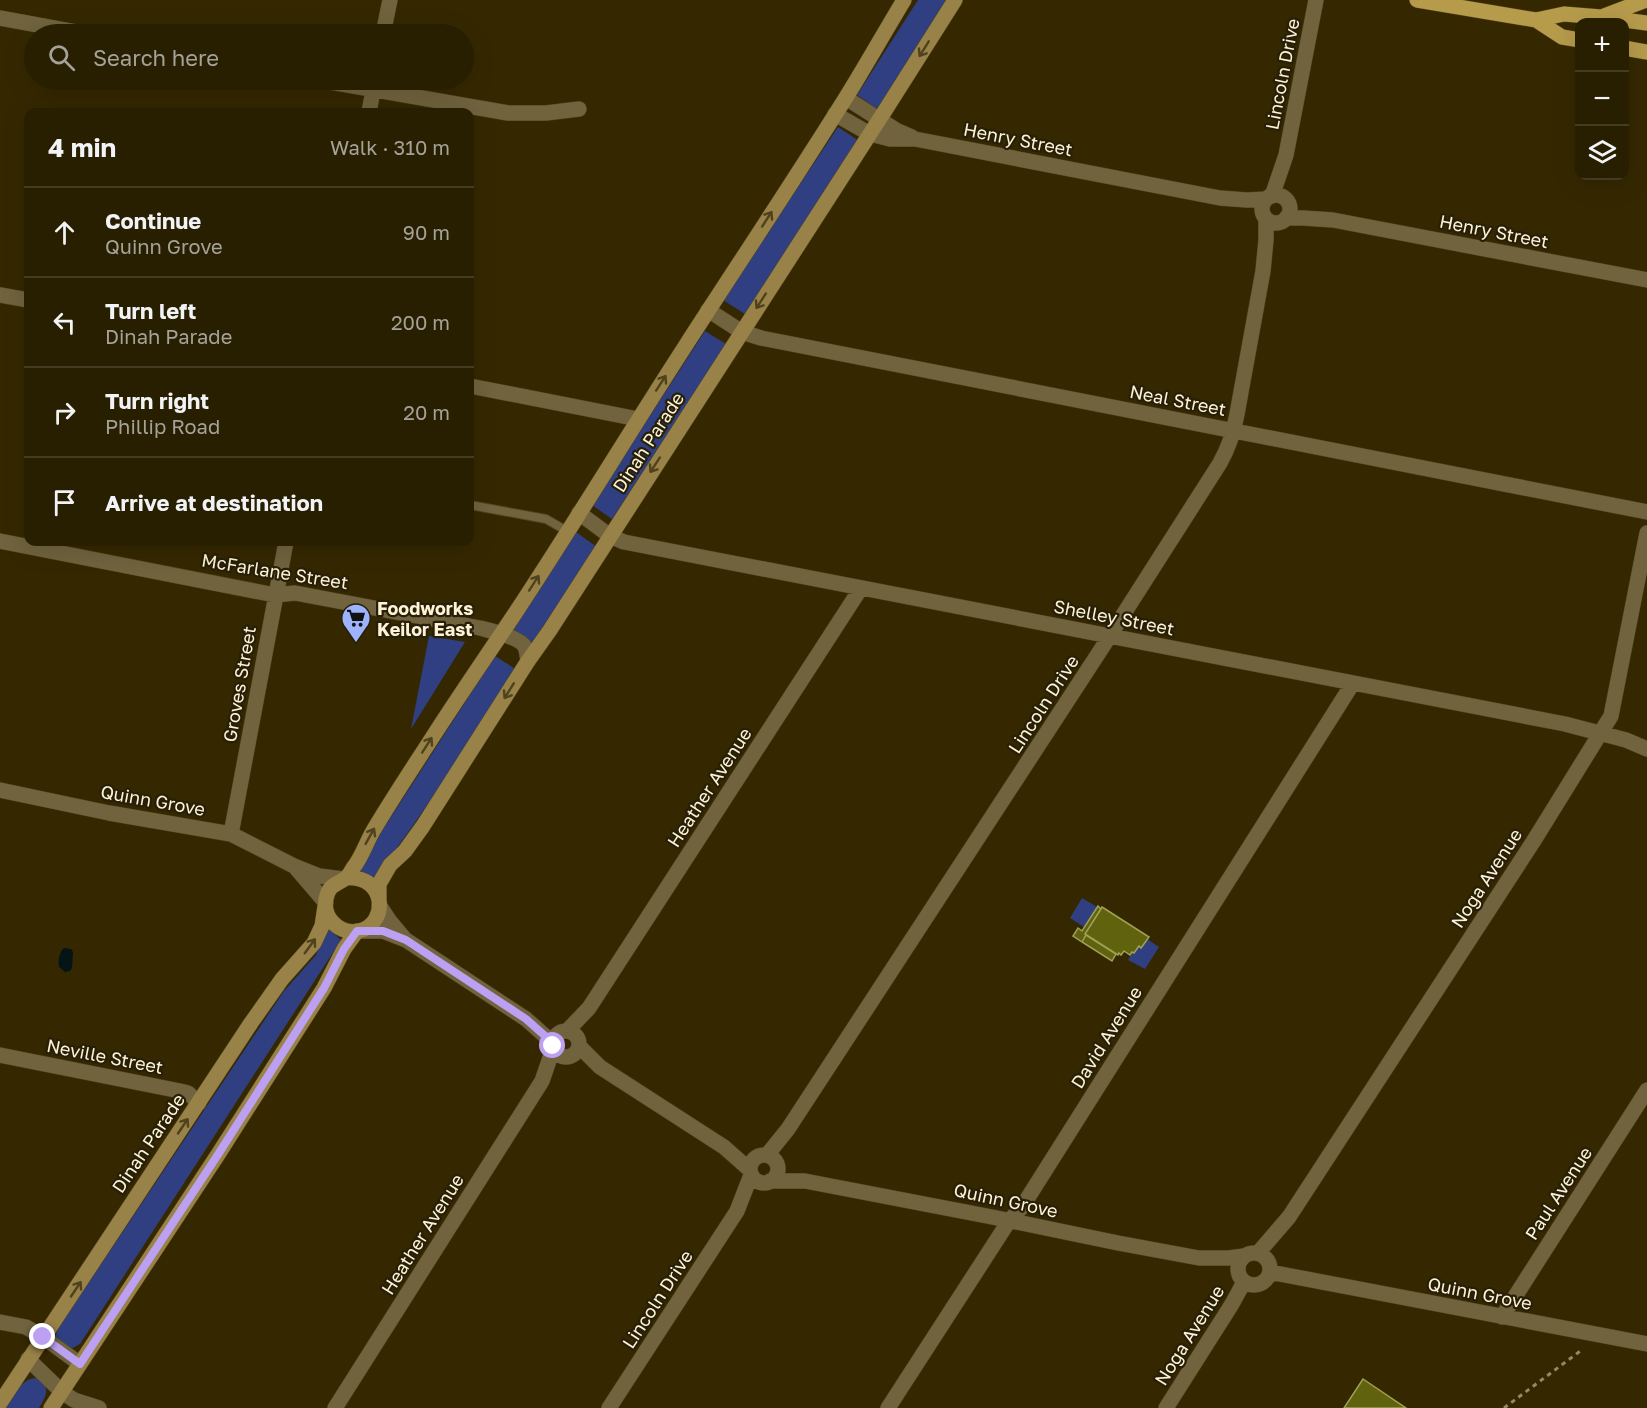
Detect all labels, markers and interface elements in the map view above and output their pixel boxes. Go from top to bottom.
street label: Lincoln Drive [1260,17,1304,131]
map controls [1575,18,1629,180]
button: + [1575,18,1629,72]
search box [24,24,474,90]
icon: search [45,41,78,74]
one-way arrow [917,41,930,58]
text: Search here [93,44,219,71]
button: − [1575,72,1629,126]
street label: Henry Street [962,118,1074,160]
button: layers [1575,126,1629,180]
text: 4 min [48,132,116,163]
text: Walk · 310 m [330,135,450,159]
text: Continue [105,207,201,234]
street label: Henry Street [1438,210,1550,252]
one-way arrow [761,211,773,228]
icon: ahead [48,216,81,249]
text: 90 m [403,220,450,244]
text: Quinn Grove [105,234,223,258]
one-way arrow [755,293,767,309]
text: Turn left [105,297,196,324]
icon: left [48,306,81,339]
text: 200 m [391,310,450,334]
text: Dinah Parade [105,324,232,348]
one-way arrow [656,375,668,392]
street label: Neal Street [1128,380,1228,420]
text: Turn right [105,387,209,414]
street label: Dinah Parade [608,388,688,496]
icon: right [48,396,81,429]
text: 20 m [403,400,450,424]
text: Phillip Road [105,414,220,438]
one-way arrow [649,457,662,474]
icon: arrive [48,486,81,519]
text: Arrive at destination [105,489,323,516]
street label: McFarlane Street [200,549,350,593]
one-way arrow [529,575,541,592]
street label: Shelley Street [1052,595,1176,639]
place label: Foodworks Keilor East [377,597,473,640]
supermarket icon: Foodworks Keilor East [340,602,372,644]
street label: Groves Street [218,624,260,744]
street label: Lincoln Drive [1003,651,1083,757]
one-way arrow [503,682,516,699]
street label: Heather Avenue [662,723,756,851]
one-way arrow [421,738,433,754]
street label: Quinn Grove [99,780,207,820]
street label: Noga Avenue [1446,824,1526,932]
one-way arrow [364,828,376,845]
one-way arrow [304,938,317,954]
street label: David Avenue [1066,982,1146,1092]
route start [539,1032,565,1058]
street label: Neville Street [45,1034,165,1078]
street label: Dinah Parade [107,1089,189,1197]
one-way arrow [177,1118,189,1135]
street label: Paul Avenue [1520,1142,1596,1244]
street label: Heather Avenue [376,1170,468,1298]
street label: Quinn Grove [952,1178,1060,1222]
street label: Lincoln Drive [617,1246,697,1352]
street label: Quinn Grove [1426,1272,1534,1314]
one-way arrow [69,1280,82,1297]
street label: Noga Avenue [1150,1281,1228,1389]
route end [29,1323,55,1349]

